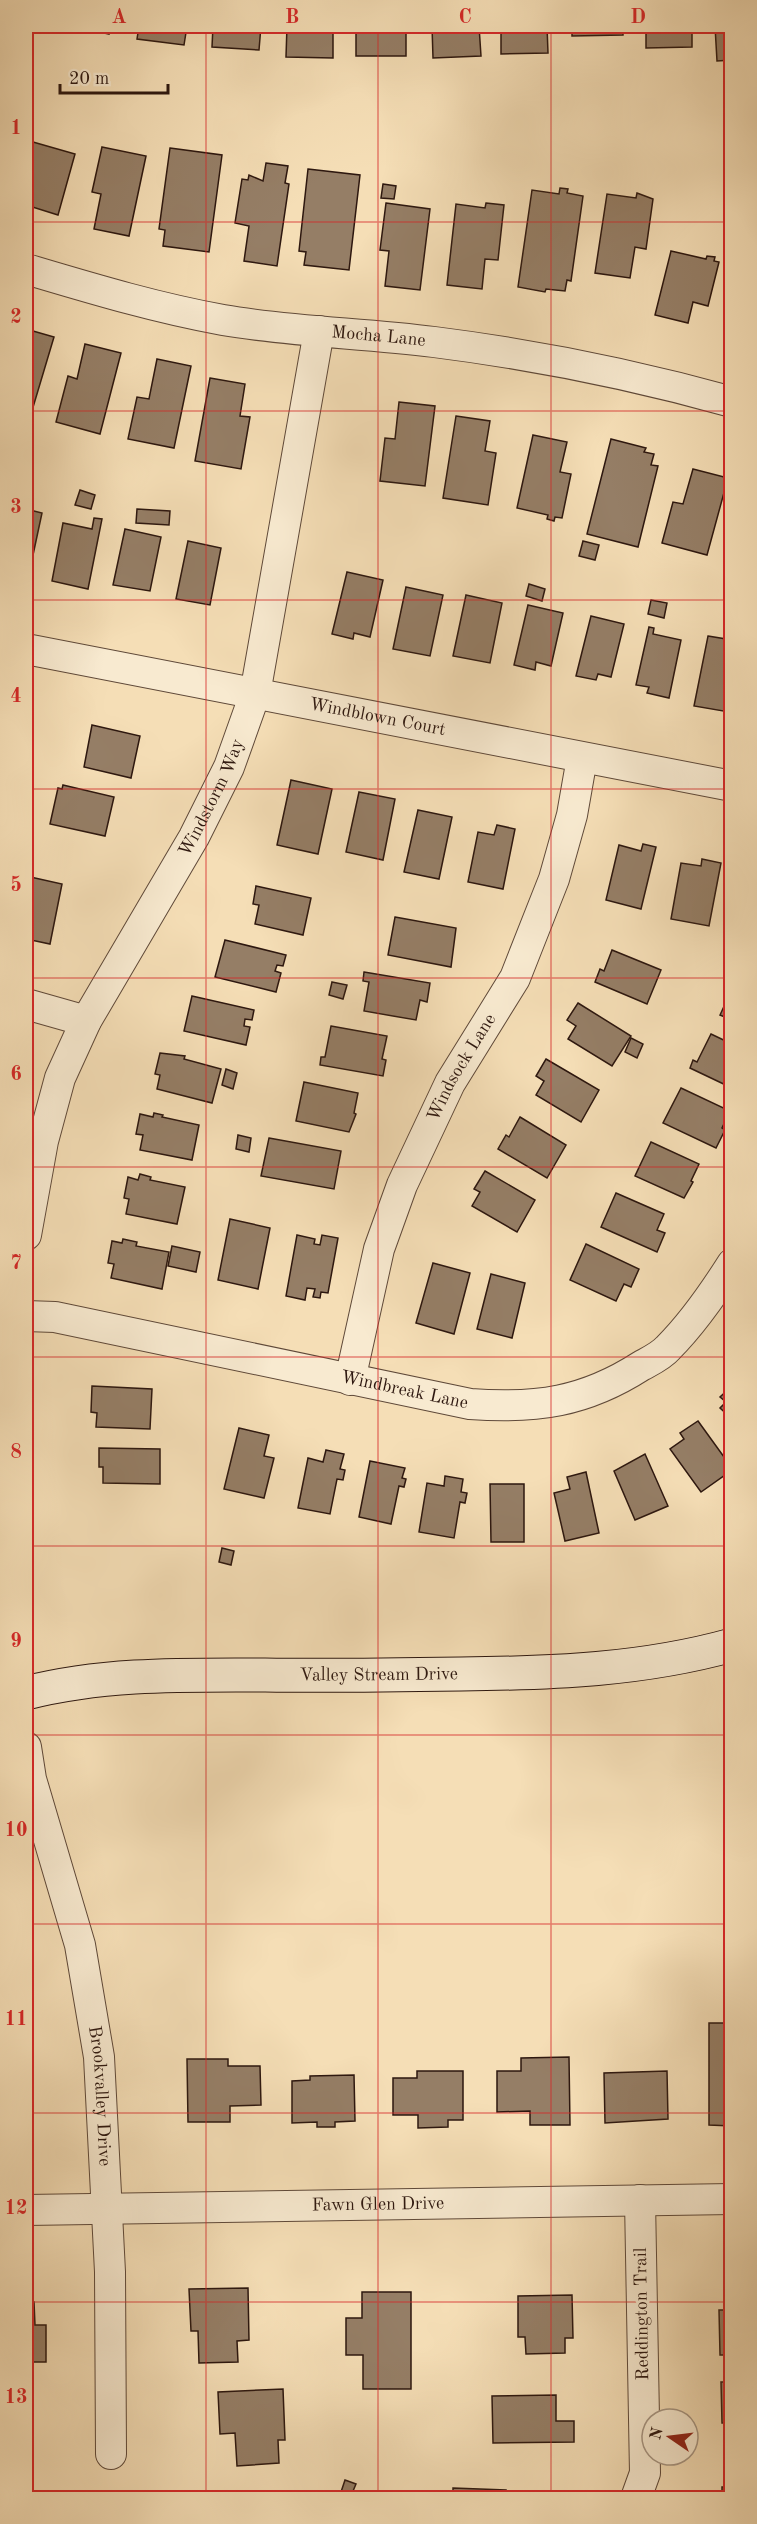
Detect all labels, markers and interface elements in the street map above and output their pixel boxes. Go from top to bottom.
text: A [111,8,127,28]
text: B [285,8,299,28]
text: C [458,8,472,28]
text: D [630,8,646,28]
scale bar [60,57,168,95]
text: 20 m [69,70,109,88]
text: 1 [10,119,22,139]
text: 2 [10,308,22,328]
street label: Mocha Lane [331,323,427,350]
text: 3 [10,498,22,518]
text: 4 [10,687,22,707]
street label: Windblown Court [308,695,447,739]
street label: Windstorm Way [176,736,247,860]
text: 5 [10,875,22,896]
street label: Windsock Lane [424,1011,499,1124]
text: 6 [10,1065,22,1085]
text: 7 [10,1254,22,1274]
street label: Windbreak Lane [339,1368,470,1412]
text: 8 [10,1443,22,1463]
text: 9 [10,1632,22,1652]
street label: Valley Stream Drive [299,1665,458,1684]
text: 10 [4,1821,28,1841]
text: 11 [4,2010,28,2030]
street label: Brookvalley Drive [85,2024,114,2167]
street label: Fawn Glen Drive [312,2194,444,2215]
text: 12 [4,2199,28,2219]
street label: Reddington Trail [632,2247,652,2381]
text: 13 [4,2388,28,2408]
north arrow [640,2407,700,2467]
text: N [648,2425,667,2442]

